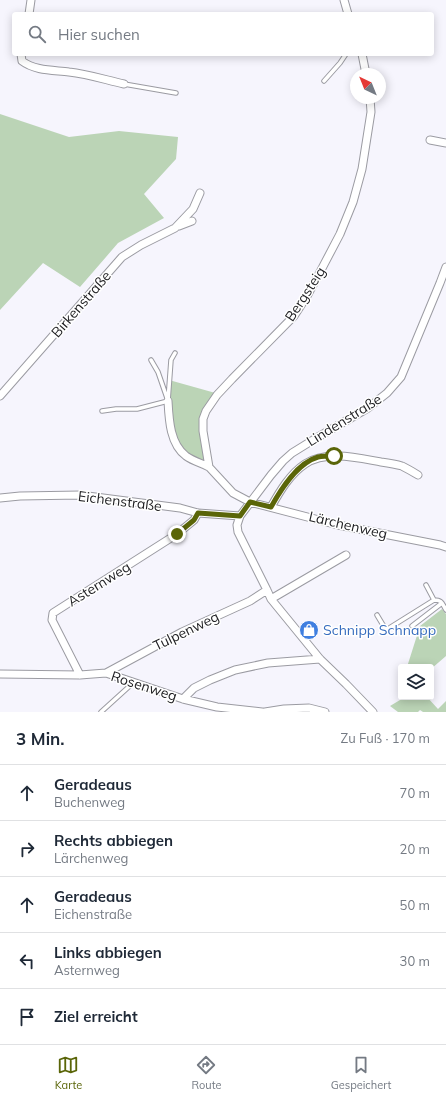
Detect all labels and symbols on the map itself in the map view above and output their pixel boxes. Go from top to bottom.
north arrow [350,68,386,104]
street label: Bergsteig [281,263,329,325]
street label: Birkenstraße [47,267,115,341]
street label: Lindenstraße [303,390,385,450]
route start [325,447,343,465]
street label: Eichenstraße [77,487,163,515]
street label: Lärchenweg [307,507,389,543]
route end [168,525,186,543]
street label: Asternweg [64,558,134,610]
street label: Tulpenweg [150,607,222,655]
shop icon: Schnipp Schnapp [298,619,320,641]
place label: Schnipp Schnapp [323,621,436,639]
street label: Rosenweg [109,667,179,705]

